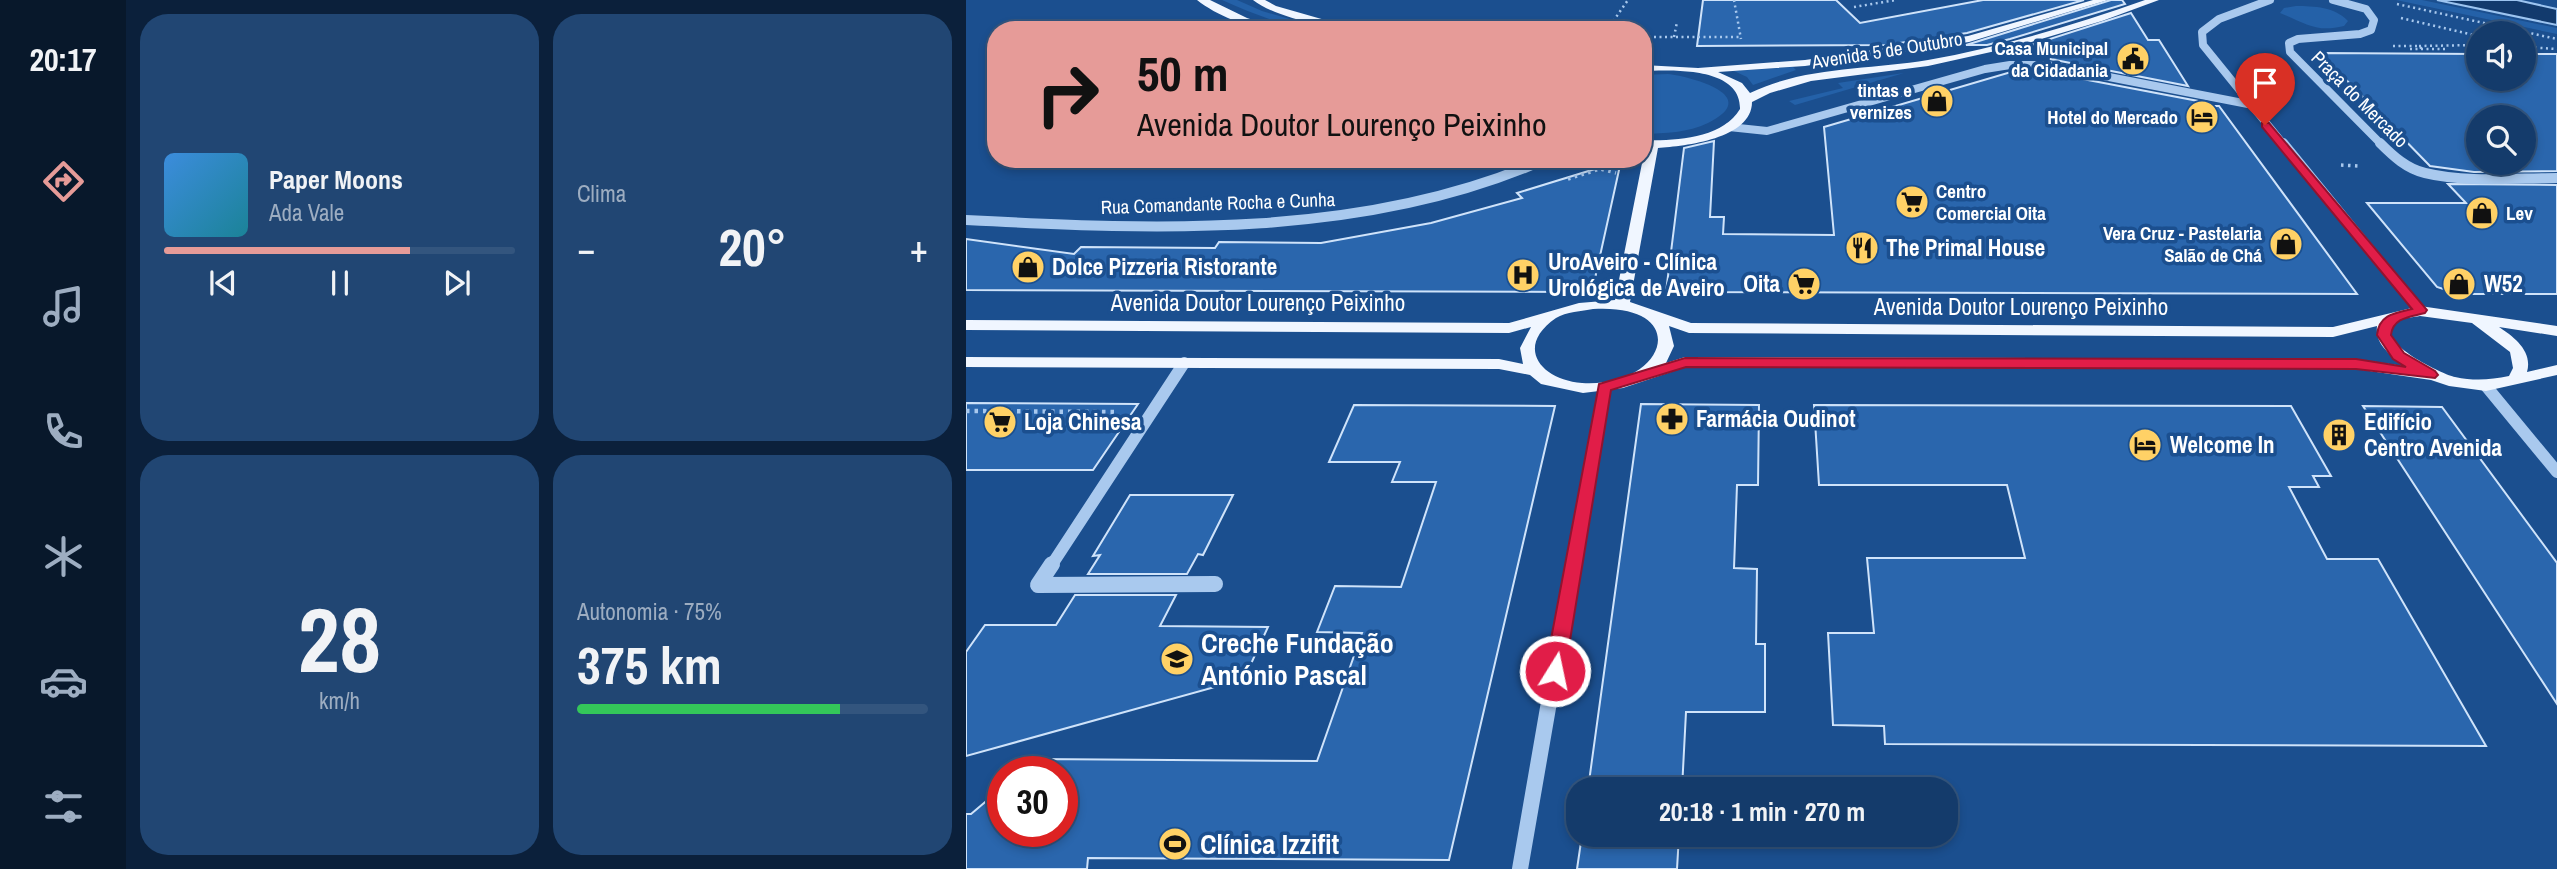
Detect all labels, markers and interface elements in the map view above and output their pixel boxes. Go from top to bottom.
map controls [2466,21,2536,175]
button: sound [2466,21,2536,91]
street label: Avenida 5 de Outubro [1809,25,1964,75]
place label: Casa Municipal da Cidadania [1995,35,2108,83]
text: 20:17 [29,38,97,81]
text: 50 m [1137,40,1229,106]
public building icon: Casa Municipal da Cidadania [2114,40,2152,78]
street label: Praça do Mercado [2306,45,2414,153]
icon: right [1022,49,1113,140]
pin [2235,53,2295,125]
icon: arrive [2246,64,2284,102]
place label: tintas e vernizes [1850,77,1912,125]
shop icon: tintas e vernizes [1918,82,1956,120]
hotel icon: Hotel do Mercado [2183,98,2221,136]
text: Avenida Doutor Lourenço Peixinho [1137,103,1546,146]
place label: Hotel do Mercado [2047,104,2178,130]
button: search [2466,105,2536,175]
icon: directions [39,157,88,206]
text: Paper Moons [269,162,403,197]
text: Clima [577,178,626,209]
place label: Centro Comercial Oita [1936,178,2046,226]
supermarket icon: Centro Comercial Oita [1893,183,1931,221]
street label: Rua Comandante Rocha e Cunha [1100,186,1336,220]
shop icon: Lev [2463,194,2501,232]
text: Ada Vale [269,197,344,228]
place label: Lev [2506,200,2533,226]
text: 20° [718,212,787,282]
place label: Vera Cruz - Pastelaria Salão de Chá [2103,220,2262,268]
text: − [577,223,595,274]
text: + [910,223,928,274]
shop icon: Vera Cruz - Pastelaria Salão de Chá [2267,225,2305,263]
restaurant icon: The Primal House [1843,229,1881,267]
place label: The Primal House [1886,232,2045,263]
place label: UroAveiro - Clínica Urológica de Aveiro [1548,246,1725,303]
shop icon: Dolce Pizzeria Ristorante [1009,248,1047,286]
place label: Dolce Pizzeria Ristorante [1052,251,1277,282]
hospital icon: UroAveiro - Clínica Urológica de Aveiro [1504,256,1542,294]
icon: previous [204,264,242,302]
icon: pause [321,264,359,302]
icon: next [438,264,476,302]
supermarket icon: Oita [1785,265,1823,303]
shop icon: W52 [2440,265,2478,303]
place label: Oita [1743,268,1781,299]
place label: W52 [2484,268,2523,299]
icon: music [39,282,88,331]
street label: Avenida Doutor Lourenço Peixinho [1110,287,1405,318]
street label: Avenida Doutor Lourenço Peixinho [1873,291,2168,322]
pharmacy icon: Farmácia Oudinot [1653,400,1691,438]
supermarket icon: Loja Chinesa [981,403,1019,441]
place label: Farmácia Oudinot [1696,403,1855,434]
place label: Loja Chinesa [1024,406,1142,437]
place label: Edifício Centro Avenida [2364,406,2503,463]
icon: phone [39,407,88,456]
building icon: Edifício Centro Avenida [2320,416,2358,454]
hotel icon: Welcome In [2126,426,2164,464]
place label: Welcome In [2170,429,2275,460]
icon: climate [39,532,88,581]
text: 28 [298,578,381,700]
text: Autonomia · 75% [577,596,722,627]
place label: Creche Fundação António Pascal [1201,624,1394,694]
text: 375 km [577,630,722,700]
position arrow [1518,634,1592,708]
school or university icon: Creche Fundação António Pascal [1158,640,1196,678]
icon: car [39,657,88,706]
text: km/h [319,685,360,716]
speed limit sign: 30 [987,756,1078,847]
icon: filters [39,782,88,831]
text: 20:18 · 1 min · 270 m [1659,794,1865,829]
sports icon: Clínica Izzifit [1156,825,1194,863]
place label: Clínica Izzifit [1200,825,1339,863]

